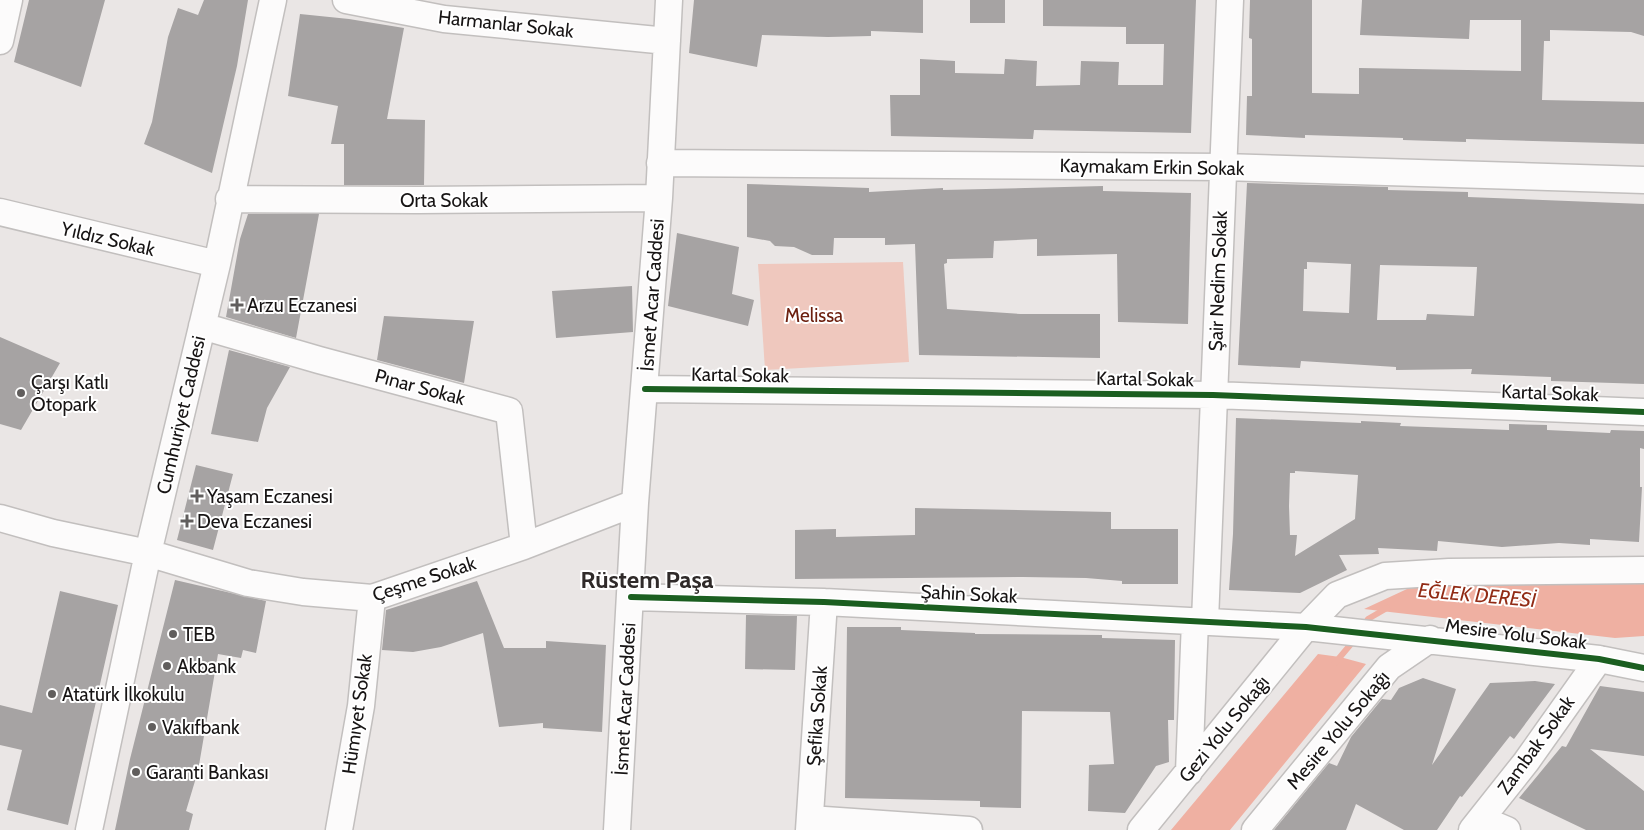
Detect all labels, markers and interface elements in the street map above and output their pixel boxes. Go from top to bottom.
street label: Harmanlar Sokak [437,5,575,43]
street label: Kaymakam Erkin Sokak [1059,154,1245,180]
street label: Orta Sokak [400,189,488,212]
street label: Şair Nedim Sokak [1204,210,1232,352]
street label: Yıldız Sokak [58,217,157,261]
street label: İsmet Acar Caddesi [635,218,669,372]
place label: Arzu Eczanesi [247,294,357,317]
marker: Arzu Eczanesi [231,299,243,311]
park label: Melissa [785,304,843,327]
street label: Cumhuriyet Caddesi [152,334,210,496]
street label: Kartal Sokak [691,363,790,387]
street label: Pınar Sokak [372,364,468,410]
street label: Kartal Sokak [1096,367,1195,391]
place label: Çarşı Katlı Otopark [31,371,109,416]
street label: Kartal Sokak [1501,380,1600,406]
marker: Çarşı Katlı Otopark [15,387,27,399]
place label: Yaşam Eczanesi [206,485,333,508]
marker: Yaşam Eczanesi [191,490,203,502]
place label: Deva Eczanesi [197,510,312,533]
marker: Deva Eczanesi [181,515,193,527]
street label: Çeşme Sokak [369,551,479,607]
district label: Rüstem Paşa [580,565,714,594]
water label: EĞLEK DERESİ [1417,578,1538,612]
street label: Şahin Sokak [920,580,1019,608]
street label: Mesire Yolu Sokak [1444,614,1589,654]
street label: İsmet Acar Caddesi [610,622,640,776]
place label: TEB [183,623,215,646]
marker: TEB [167,628,179,640]
street label: Hümıyet Sokak [337,652,377,776]
place label: Akbank [177,655,237,678]
marker: Akbank [161,660,173,672]
street label: Şefika Sokak [802,665,832,767]
street label: Mesire Yolu Sokağı [1282,666,1394,794]
street label: Gezi Yolu Sokağı [1174,671,1274,787]
place label: Atatürk İlkokulu [62,683,184,706]
marker: Atatürk İlkokulu [46,688,58,700]
street label: Zambak Sokak [1493,691,1580,799]
place label: Vakıfbank [162,716,240,739]
marker: Vakıfbank [146,721,158,733]
place label: Garanti Bankası [146,761,269,784]
marker: Garanti Bankası [130,766,142,778]

